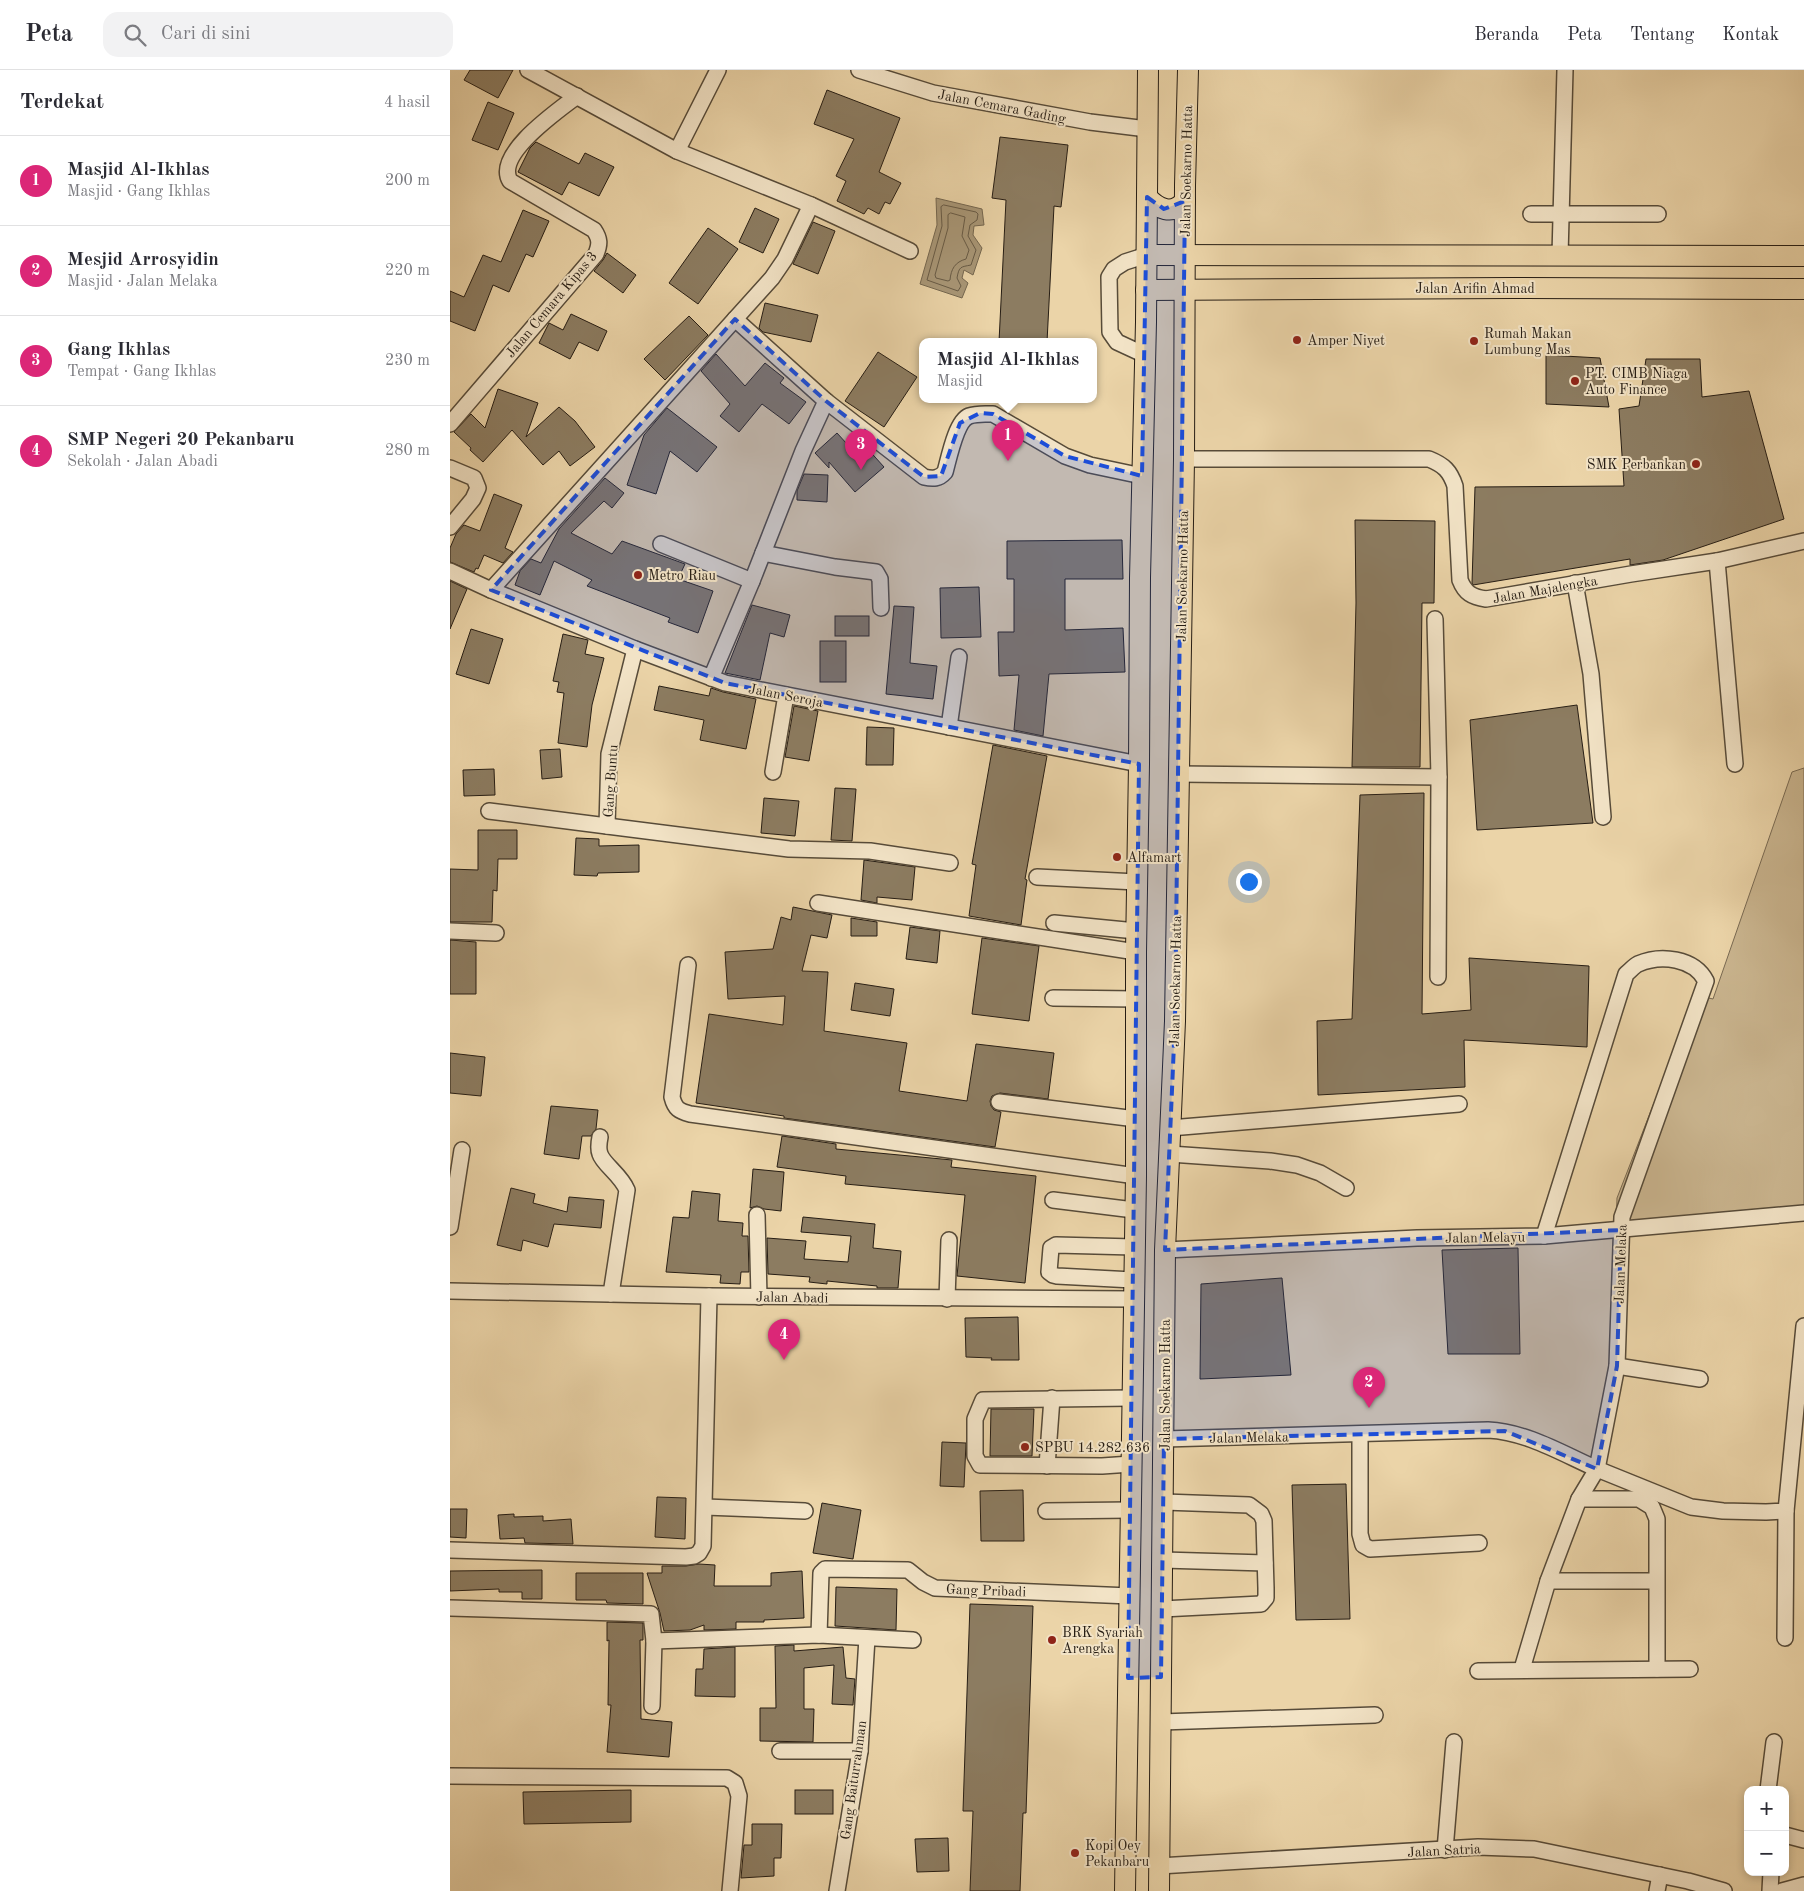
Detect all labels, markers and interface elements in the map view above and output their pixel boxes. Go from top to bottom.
search box [103,12,453,57]
icon: search [121,21,149,49]
text: Peta [25,23,73,47]
text: Cari di sini [161,25,250,44]
text: Beranda [1474,26,1539,44]
text: Peta [1567,26,1602,44]
text: Tentang [1630,26,1694,44]
text: Kontak [1722,26,1779,44]
street label: Jalan Cemara Gading [937,88,1068,126]
text: Terdekat [20,92,104,113]
text: 4 hasil [384,95,430,111]
street label: Jalan Soekarno Hatta [1179,105,1195,237]
text: Masjid Al-Ikhlas [67,161,210,180]
text: 1 [31,173,41,189]
text: 200 m [385,173,430,189]
text: Masjid · Gang Ikhlas [67,184,210,200]
street label: Jalan Cemara Kipas 3 [503,249,600,360]
text: Mesjid Arrosyidin [67,251,219,270]
text: 2 [31,263,41,279]
text: 220 m [385,263,430,279]
text: Masjid · Jalan Melaka [67,274,218,290]
street label: Jalan Arifin Ahmad [1415,282,1535,296]
place label: Rumah Makan Lumbung Mas [1484,327,1572,357]
marker: Amper Niyet [1291,334,1303,346]
place label: Amper Niyet [1307,334,1385,348]
marker: Rumah Makan Lumbung Mas [1468,335,1480,347]
popup [919,338,1097,403]
text: Gang Ikhlas [67,341,170,360]
text: Masjid Al-Ikhlas [937,351,1079,370]
text: 3 [31,353,41,369]
text: 230 m [385,353,430,369]
text: Tempat · Gang Ikhlas [67,364,216,380]
place label: PT. CIMB Niaga Auto Finance [1585,367,1688,397]
text: Masjid [937,374,983,390]
marker: PT. CIMB Niaga Auto Finance [1569,375,1581,387]
pin: 1 [992,420,1024,461]
pin: 3 [845,429,877,470]
text: SMP Negeri 20 Pekanbaru [67,431,294,450]
text: 4 [31,443,41,459]
text: 280 m [385,443,430,459]
text: Sekolah · Jalan Abadi [67,454,218,470]
place label: SMK Perbankan [1587,458,1686,472]
marker: SMK Perbankan [1690,458,1702,470]
street label: Jalan Soekarno Hatta [1175,510,1191,642]
marker: Metro Riau [632,569,644,581]
place label: Metro Riau [648,569,716,583]
street label: Jalan Majalengka [1492,574,1599,606]
street label: Jalan Seroja [747,682,824,710]
street label: Gang Buntu [601,744,621,818]
marker: Alfamart [1111,851,1123,863]
place label: Alfamart [1127,851,1182,865]
your location [1236,869,1262,895]
street label: Jalan Soekarno Hatta [1168,915,1184,1047]
street label: Jalan Melaka [1613,1224,1629,1304]
street label: Jalan Melayu [1445,1230,1526,1246]
street label: Jalan Abadi [756,1290,829,1306]
pin: 4 [768,1319,800,1360]
street label: Jalan Soekarno Hatta [1159,1319,1173,1451]
pin: 2 [1353,1367,1385,1408]
street label: Jalan Melaka [1209,1430,1289,1446]
marker: SPBU 14.282.636 [1019,1441,1031,1453]
place label: SPBU 14.282.636 [1035,1441,1150,1455]
street label: Gang Pribadi [946,1583,1027,1599]
place label: BRK Syariah Arengka [1062,1626,1143,1656]
marker: BRK Syariah Arengka [1046,1634,1058,1646]
street label: Gang Baiturrahman [839,1719,869,1841]
map controls [1744,1786,1789,1876]
button: + [1744,1786,1789,1831]
button: − [1744,1831,1789,1876]
place label: Kopi Oey Pekanbaru [1085,1839,1150,1869]
street label: Jalan Satria [1407,1842,1481,1860]
marker: Kopi Oey Pekanbaru [1069,1847,1081,1859]

